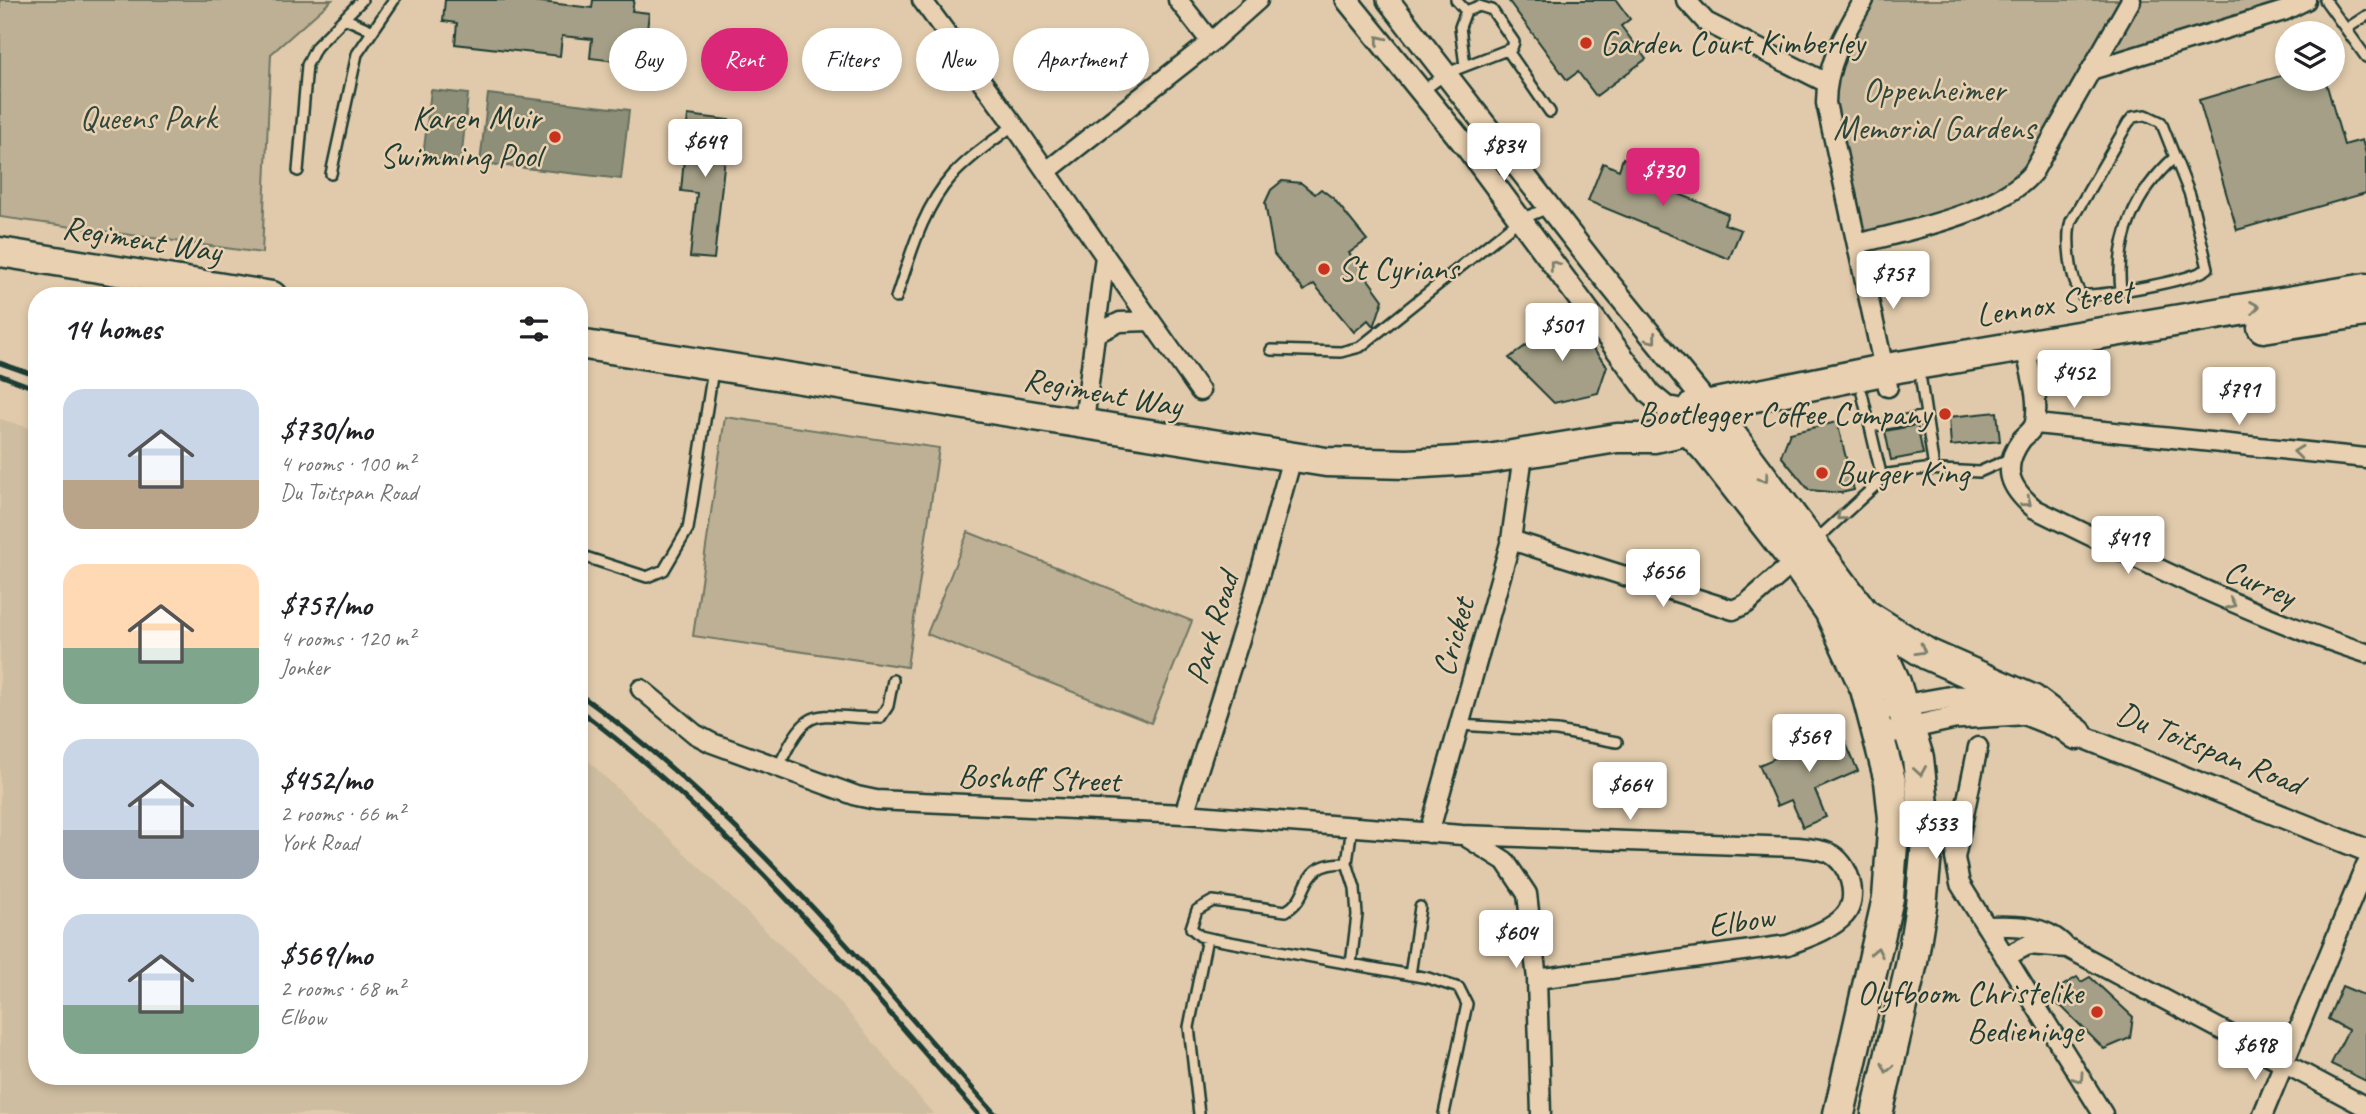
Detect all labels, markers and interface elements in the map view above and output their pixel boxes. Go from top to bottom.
map controls [2275,21,2345,91]
button: layers [2275,21,2345,91]
place label: Garden Court Kimberley [1600,22,1867,64]
chip: Buy [609,28,687,91]
chip: Rent [701,28,788,91]
chip: Filters [802,28,902,91]
chip: New [916,28,999,91]
chip: Apartment [1013,28,1149,91]
marker: Garden Court Kimberley [1578,35,1594,51]
one-way arrow [1376,36,1388,49]
park label: Oppenheimer Memorial Gardens [1833,69,2038,149]
park label: Queens Park [80,97,219,139]
place label: Karen Muir Swimming Pool [380,97,546,177]
pin: $649 [664,120,746,179]
pin: $834 [1463,124,1545,183]
text: $649 [684,127,726,156]
marker: Karen Muir Swimming Pool [547,129,563,145]
text: $834 [1483,131,1525,160]
pin: $730 [1622,148,1704,208]
text: $730 [1642,156,1684,185]
street label: Regiment Way [60,206,227,273]
place label: St Cyrians [1338,248,1461,290]
pin: $757 [1852,252,1934,311]
text: $757 [1873,259,1913,288]
one-way arrow [1549,260,1562,273]
marker: St Cyrians [1316,261,1332,277]
street label: Lennox Street [1973,269,2139,336]
one-way arrow [2249,300,2261,315]
pin: $501 [1521,304,1603,363]
text: 14 homes [63,310,161,348]
icon: filters [515,310,553,348]
text: $501 [1541,311,1583,340]
one-way arrow [1644,331,1657,344]
pin: $452 [2033,350,2115,410]
street label: Regiment Way [1021,357,1188,427]
text: $452 [2053,358,2095,387]
pin: $791 [2198,368,2280,427]
text: $791 [2218,375,2260,404]
place label: Bootlegger Coffee Company [1638,393,1934,435]
marker: Bootlegger Coffee Company [1937,406,1953,422]
text: $730/mo [280,411,372,449]
icon: home [119,417,203,501]
one-way arrow [2292,445,2303,460]
text: 4 rooms · 100 m² [280,449,415,478]
place label: Burger King [1836,452,1971,494]
marker: Burger King [1814,465,1830,481]
one-way arrow [1756,470,1768,483]
text: Du Toitspan Road [280,478,417,507]
one-way arrow [2020,494,2032,507]
one-way arrow [1837,508,1850,520]
pin: $419 [2087,516,2169,576]
text: $419 [2107,524,2149,553]
street label: Currey [2218,549,2304,618]
pin: $656 [1622,550,1704,609]
text: $656 [1642,557,1684,586]
street label: Park Road [1175,562,1250,689]
text: $757/mo [280,586,372,624]
street label: Cricket [1422,590,1485,681]
icon: home [119,592,203,676]
one-way arrow [2224,596,2236,610]
text: 4 rooms · 120 m² [280,624,415,653]
one-way arrow [1914,642,1926,656]
text: Jonker [280,653,329,682]
street label: Du Toitspan Road [2111,692,2314,806]
pin: $569 [1768,714,1850,774]
text: $569 [1788,722,1830,751]
street label: Boshoff Street [957,754,1124,802]
text: $452/mo [280,761,372,799]
pin: $664 [1589,762,1671,822]
one-way arrow [1912,765,1927,777]
icon: home [119,767,203,851]
text: $664 [1609,770,1651,799]
text: 2 rooms · 66 m² [280,799,404,828]
pin: $533 [1895,802,1977,861]
text: $533 [1915,809,1957,838]
text: York Road [280,828,359,857]
street label: Elbow [1705,895,1780,947]
pin: $604 [1475,911,1557,970]
text: $604 [1495,918,1537,947]
text: $569/mo [280,936,372,974]
icon: home [119,942,203,1026]
one-way arrow [1869,946,1884,958]
place label: Olyfboom Christelike Bedieninge [1857,972,2085,1052]
text: 2 rooms · 68 m² [280,974,404,1003]
text: Elbow [280,1003,326,1032]
marker: Olyfboom Christelike Bedieninge [2089,1004,2105,1020]
pin: $698 [2214,1023,2296,1082]
text: $698 [2234,1030,2276,1059]
one-way arrow [1881,1062,1896,1074]
one-way arrow [2071,1070,2084,1083]

